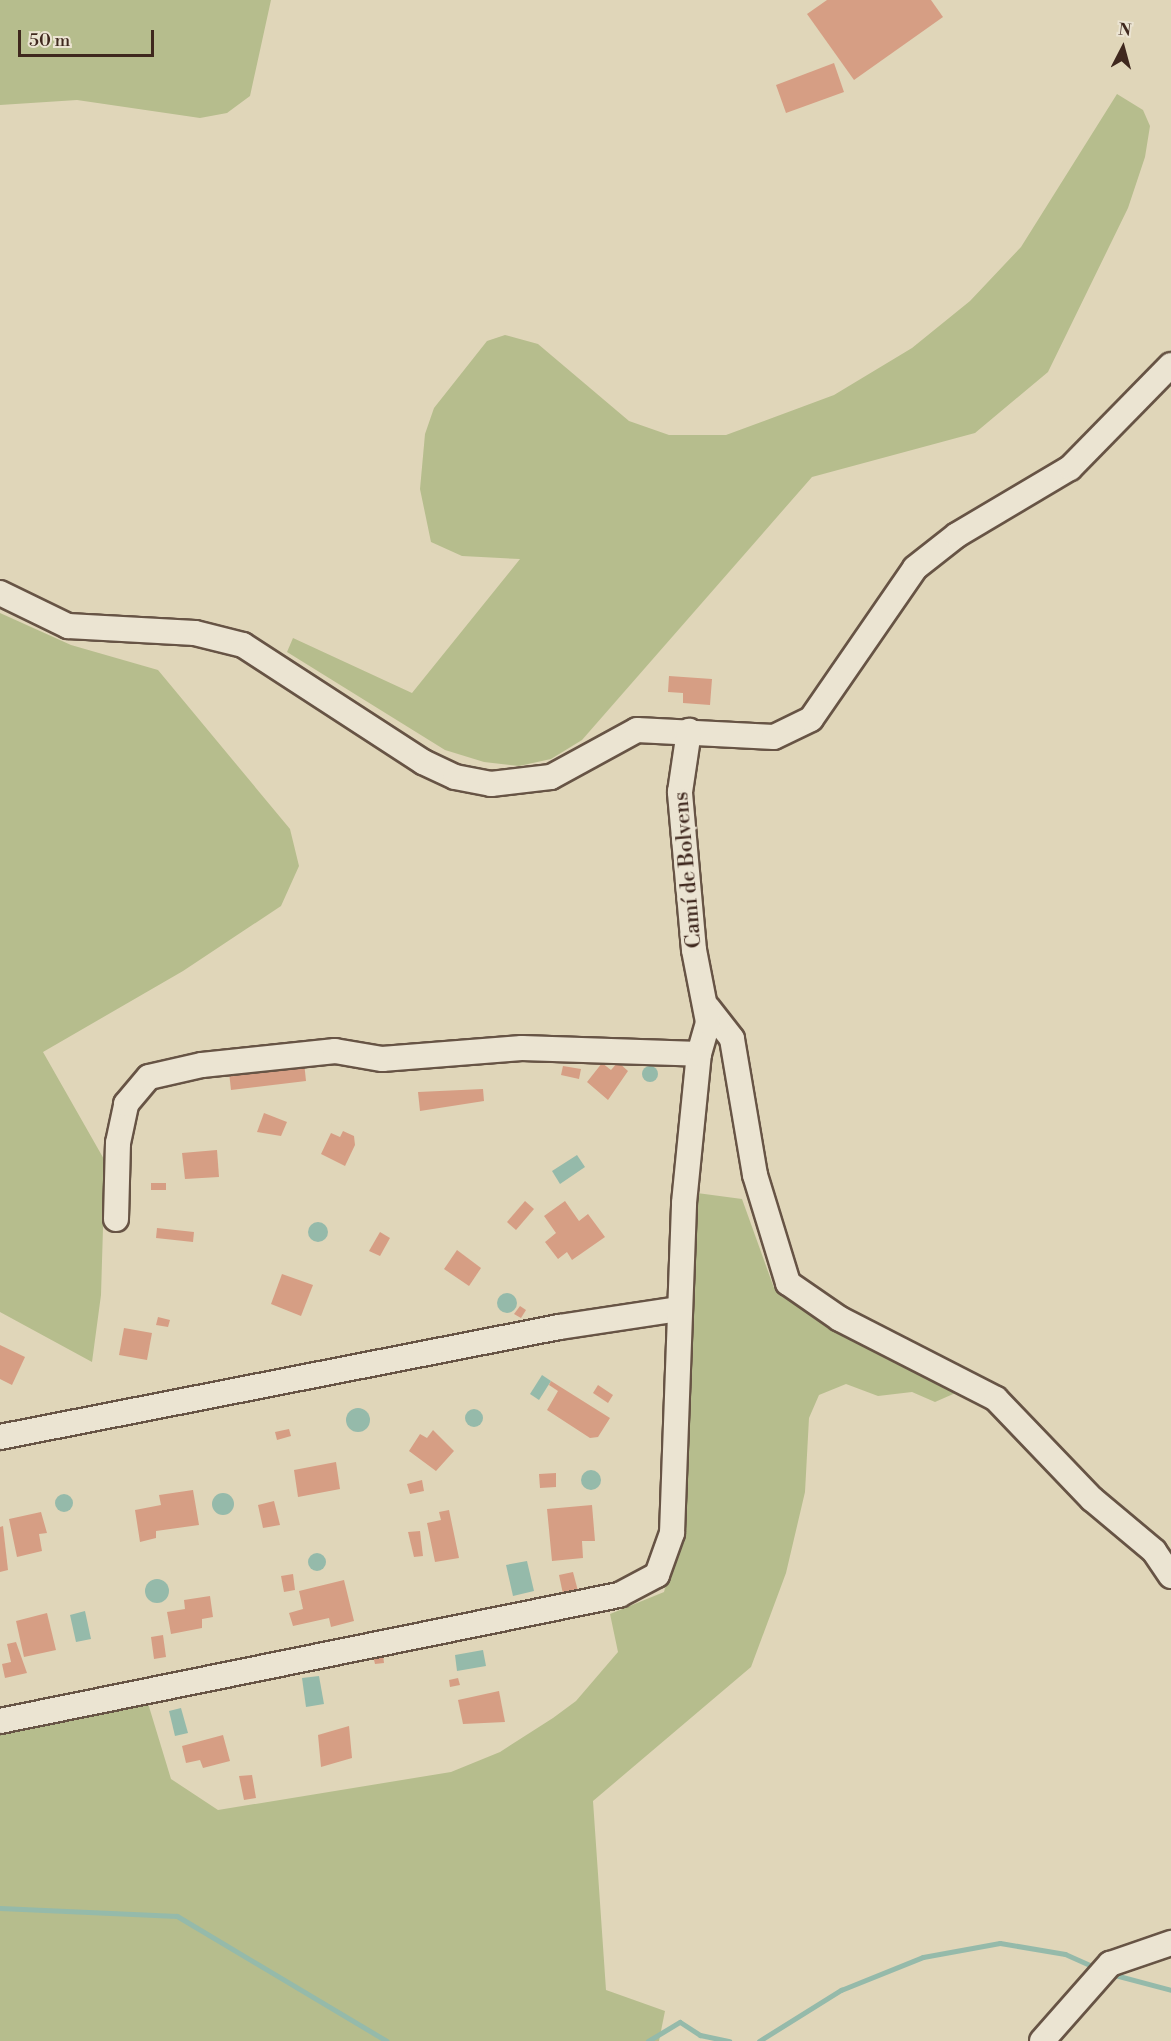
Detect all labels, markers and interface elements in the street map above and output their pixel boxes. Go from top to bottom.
scale bar [21,18,158,56]
north arrow [1093,18,1153,78]
text: N [1118,19,1132,41]
text: 50 m [29,29,70,52]
street label: Camí de Bolvens [669,791,707,949]

